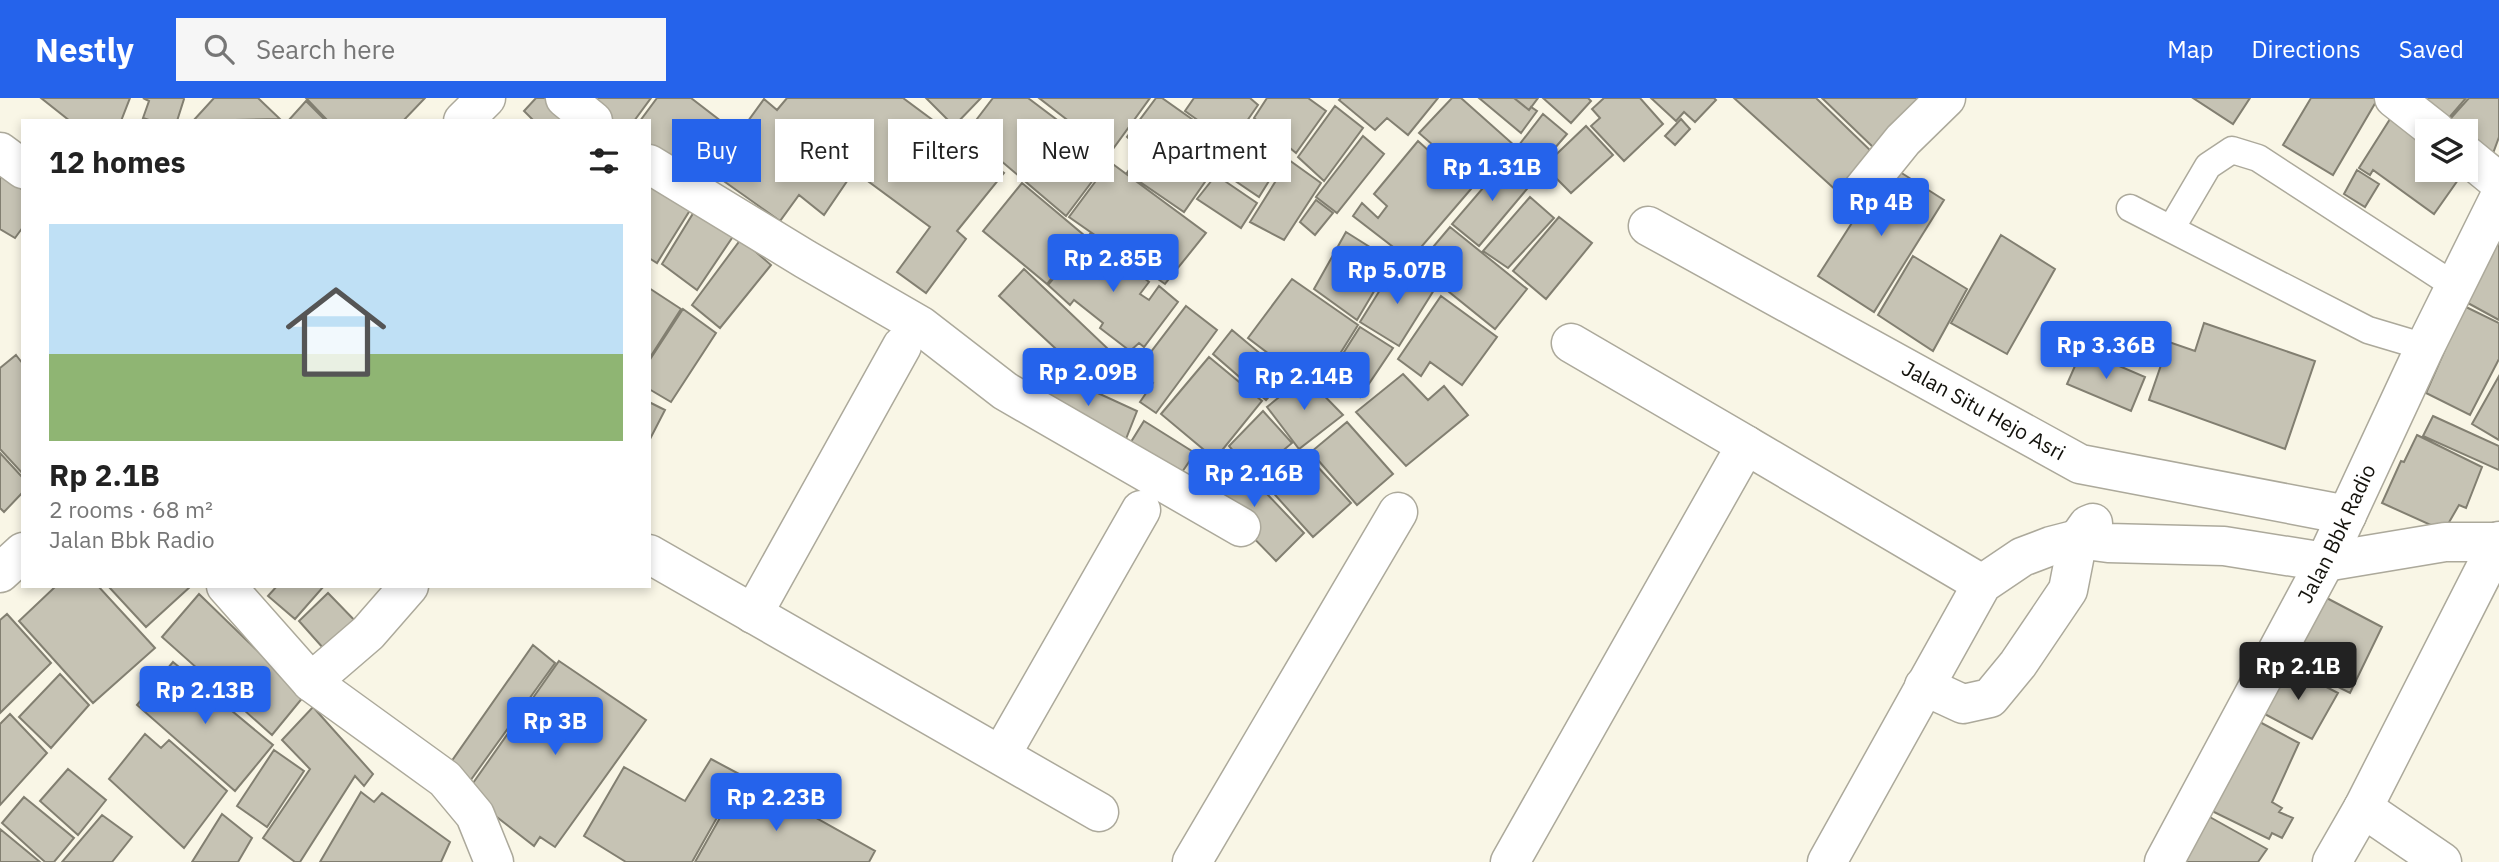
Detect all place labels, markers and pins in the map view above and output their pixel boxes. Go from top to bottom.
pin: Rp 1.31B [1420,144,1564,203]
pin: Rp 4B [1832,178,1930,238]
pin: Rp 2.85B [1041,234,1185,294]
pin: Rp 5.07B [1325,246,1469,306]
pin: Rp 3.36B [2034,322,2178,381]
pin: Rp 2.09B [1016,348,1160,408]
pin: Rp 2.14B [1232,352,1376,412]
pin: Rp 2.16B [1182,450,1326,509]
pin: Rp 2.1B [2233,642,2363,702]
pin: Rp 2.13B [133,666,277,726]
pin: Rp 3B [506,698,604,757]
pin: Rp 2.23B [704,774,848,833]

